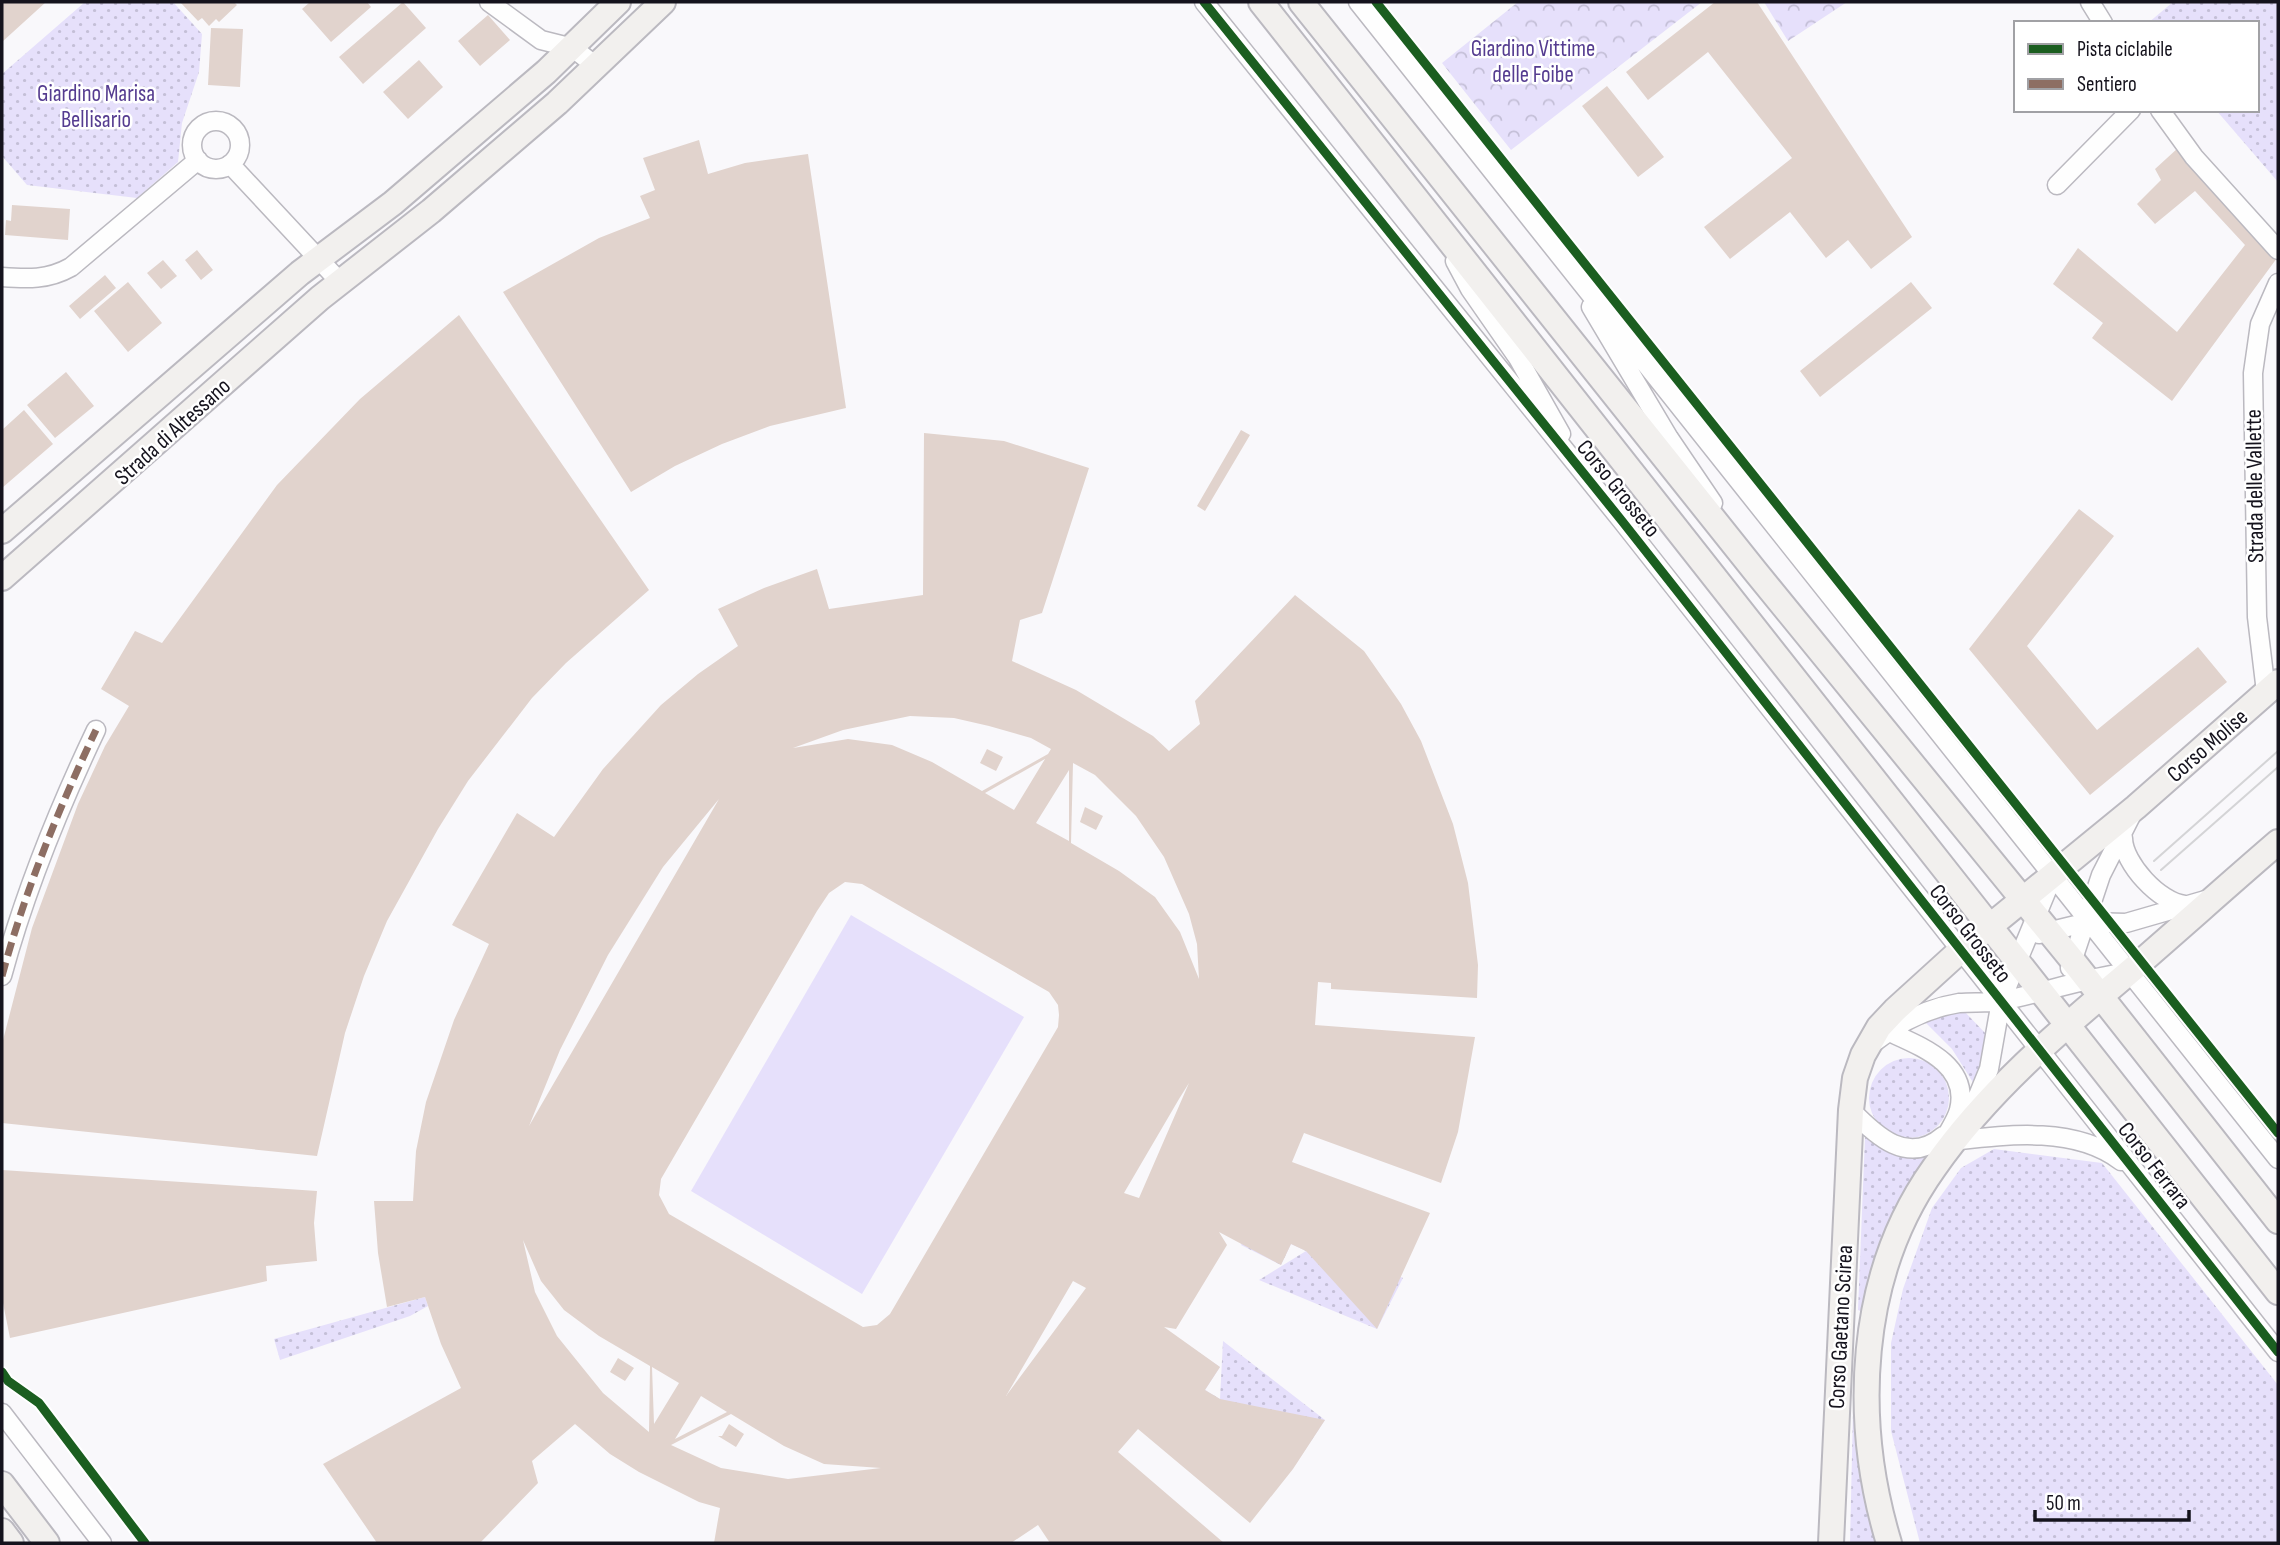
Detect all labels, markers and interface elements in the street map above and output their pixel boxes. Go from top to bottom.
legend [2014,21,2259,112]
park label: Giardino Vittime delle Foibe [1471,35,1595,89]
text: Pista ciclabile [2077,37,2173,62]
text: Sentiero [2077,72,2137,97]
park label: Giardino Marisa Bellisario [37,80,155,134]
street label: Strada di Altessano [109,372,236,491]
street label: Strada delle Vallette [2240,409,2270,563]
street label: Corso Grosseto [1570,434,1666,543]
street label: Corso Molise [2162,703,2254,788]
street label: Corso Grosseto [1923,879,2017,988]
street label: Corso Ferrara [2112,1117,2197,1215]
street label: Corso Gaetano Scirea [1823,1244,1859,1410]
scale bar [2035,1478,2189,1522]
text: 50 m [2046,1491,2081,1516]

